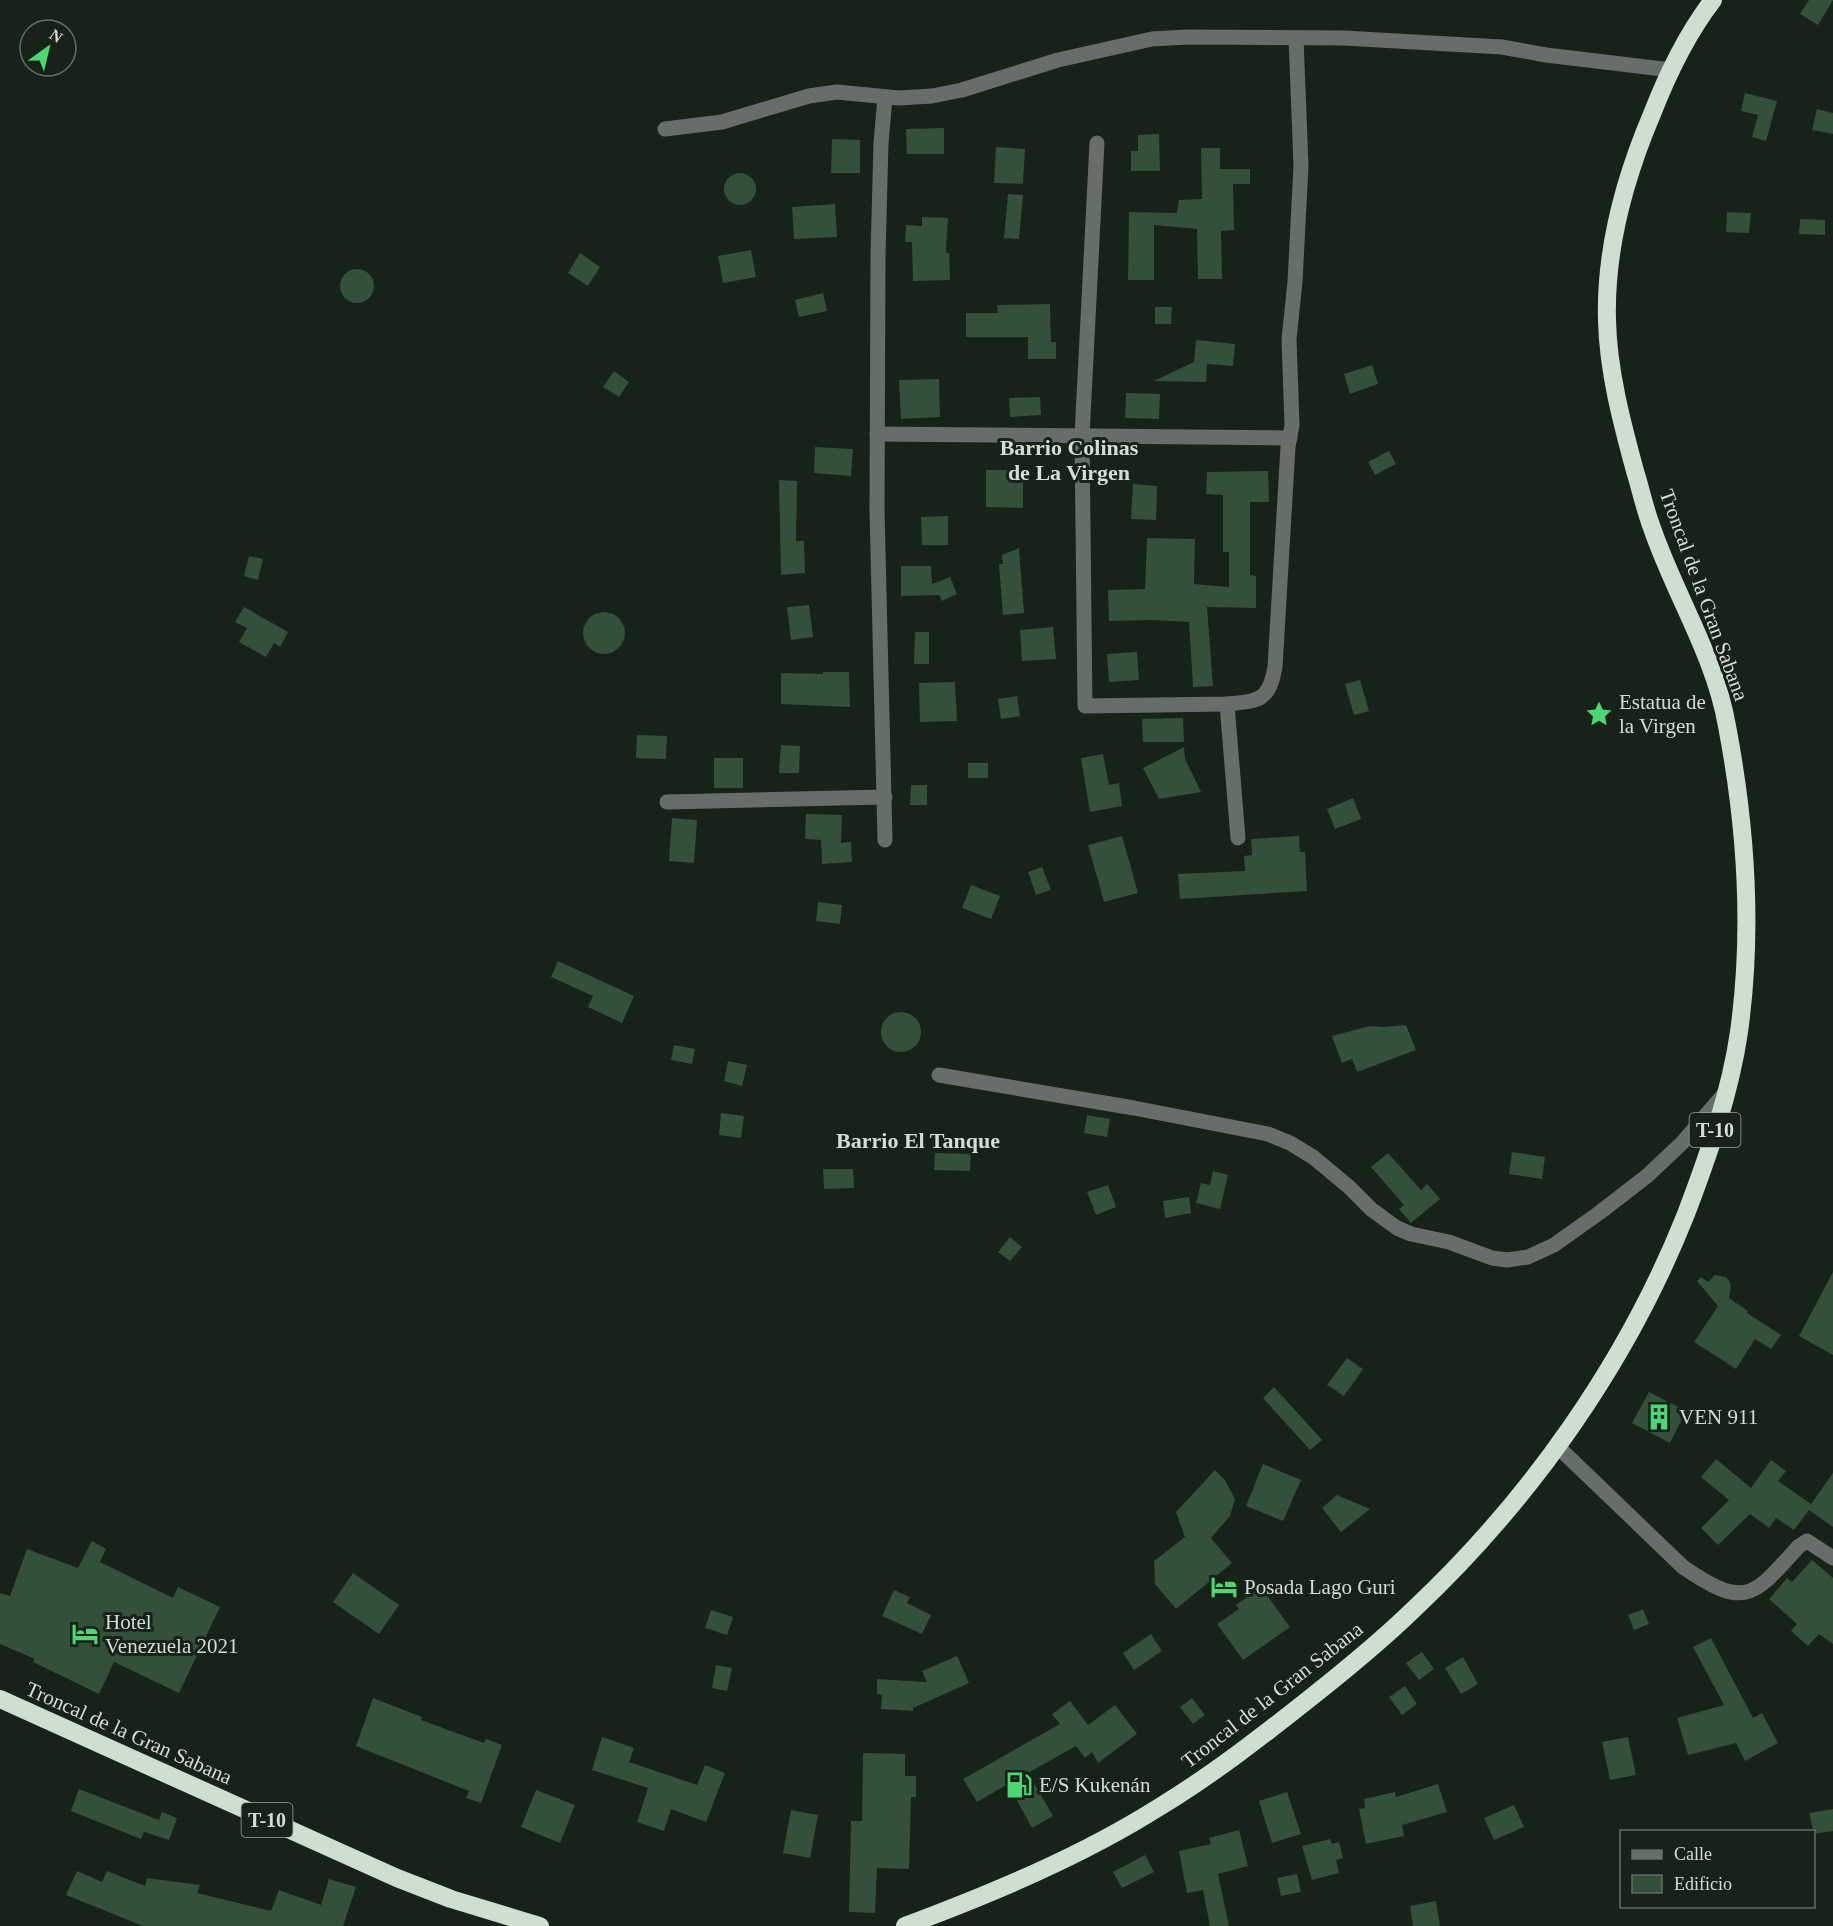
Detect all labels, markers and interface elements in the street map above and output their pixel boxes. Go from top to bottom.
north arrow [18,18,78,78]
text: N [47,26,66,47]
district label: Barrio Colinas de La Virgen [1000,435,1139,485]
street label: Troncal de la Gran Sabana [1655,486,1754,705]
place label: Estatua de la Virgen [1619,690,1706,738]
place icon: Estatua de la Virgen [1584,699,1614,729]
road number: T-10 [1690,1113,1740,1147]
district label: Barrio El Tanque [836,1128,1000,1153]
building icon: VEN 911 [1644,1402,1674,1432]
place label: VEN 911 [1679,1405,1758,1429]
hotel icon: Posada Lago Guri [1209,1572,1239,1602]
place label: Posada Lago Guri [1244,1575,1396,1599]
place label: Hotel Venezuela 2021 [105,1610,239,1658]
street label: Troncal de la Gran Sabana [1177,1616,1368,1773]
hotel icon: Hotel Venezuela 2021 [70,1619,100,1649]
street label: Troncal de la Gran Sabana [22,1677,236,1790]
fuel station icon: E/S Kukenán [1004,1770,1034,1800]
place label: E/S Kukenán [1039,1773,1151,1797]
road number: T-10 [242,1803,292,1837]
legend [1620,1830,1815,1908]
text: Calle [1674,1844,1712,1864]
text: Edificio [1674,1874,1732,1894]

